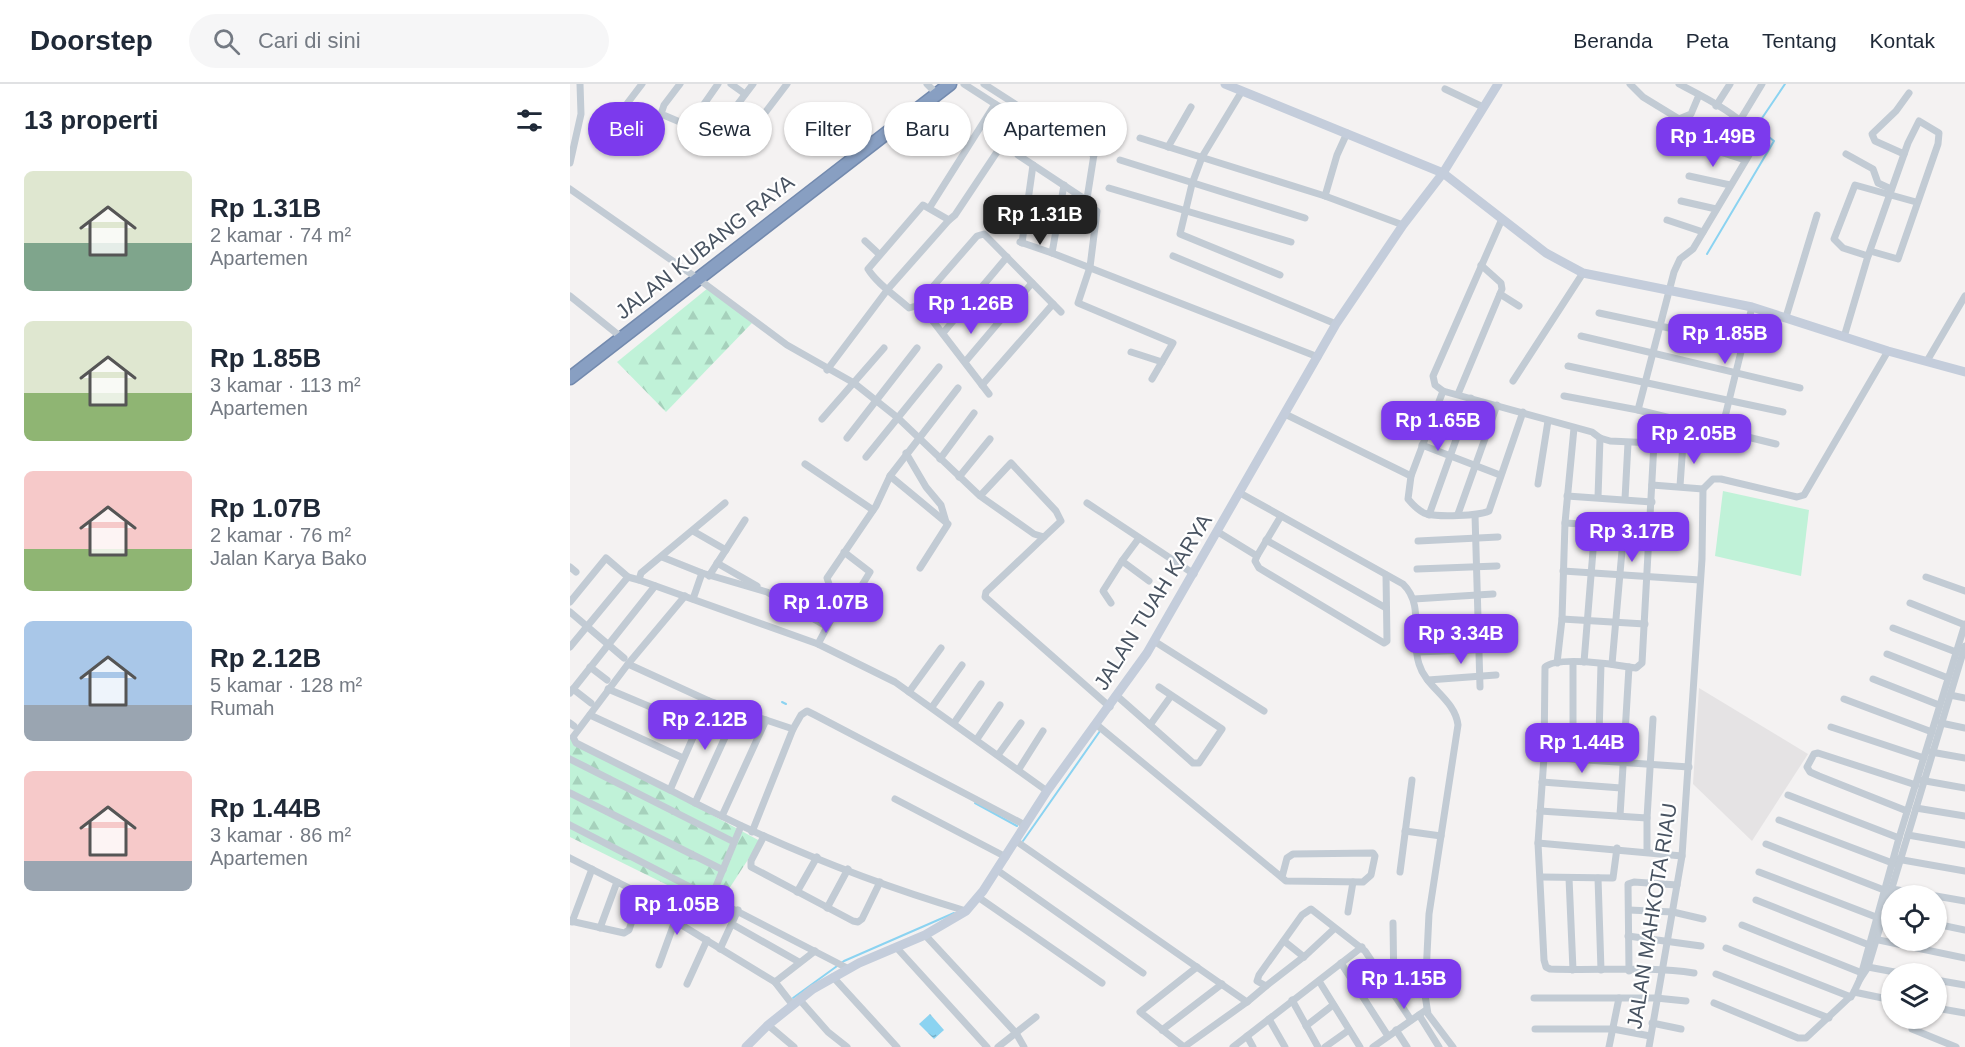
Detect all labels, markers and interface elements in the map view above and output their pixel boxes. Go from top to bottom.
search box [189,14,609,68]
text: Doorstep [30,25,153,56]
icon: search [210,25,243,58]
text: Cari di sini [258,28,361,53]
text: Beranda [1573,29,1653,52]
text: Peta [1686,29,1729,52]
text: Tentang [1762,29,1837,52]
text: Kontak [1870,29,1935,52]
chip: Beli [588,102,665,156]
chip: Sewa [677,102,772,156]
chip: Filter [784,102,872,156]
chip: Baru [884,102,971,156]
chip: Apartemen [983,102,1127,156]
icon: filters [513,104,546,137]
text: 13 properti [24,105,158,135]
pin: Rp 1.49B [1651,117,1775,168]
text: Rp 1.49B [1670,125,1756,147]
street label: JALAN KUBANG RAYA [611,170,798,323]
text: Rp 1.31B [210,193,321,223]
icon: home [72,195,144,267]
pin: Rp 1.31B [978,195,1102,246]
text: Rp 1.31B [997,203,1083,225]
text: 2 kamar · 74 m² [210,224,351,246]
text: Apartemen [210,247,308,269]
pin: Rp 1.26B [909,284,1033,335]
text: Rp 1.26B [928,292,1014,314]
pin: Rp 1.85B [1663,314,1787,365]
text: Rp 1.85B [1682,322,1768,344]
text: Rp 1.85B [210,343,321,373]
icon: home [72,345,144,417]
text: 3 kamar · 113 m² [210,374,361,396]
text: Apartemen [210,397,308,419]
pin: Rp 1.65B [1376,401,1500,452]
text: Rp 1.65B [1395,409,1481,431]
pin: Rp 2.05B [1632,414,1756,465]
text: Rp 2.05B [1651,422,1737,444]
text: Rp 1.07B [210,493,321,523]
icon: home [72,495,144,567]
street label: JALAN TUAH KARYA [1089,510,1216,694]
pin: Rp 3.17B [1570,512,1694,563]
text: Rp 3.17B [1589,520,1675,542]
text: 2 kamar · 76 m² [210,524,351,546]
text: Jalan Karya Bako [210,547,367,569]
pin: Rp 1.07B [764,583,888,634]
text: Rp 1.07B [783,591,869,613]
pin: Rp 3.34B [1399,614,1523,665]
text: Rp 3.34B [1418,622,1504,644]
text: Rp 2.12B [210,643,321,673]
icon: home [72,645,144,717]
text: 5 kamar · 128 m² [210,674,362,696]
text: Rumah [210,697,274,719]
pin: Rp 2.12B [643,700,767,751]
text: Rp 2.12B [662,708,748,730]
pin: Rp 1.44B [1520,723,1644,774]
text: Rp 1.44B [1539,731,1625,753]
text: Rp 1.44B [210,793,321,823]
icon: home [72,795,144,867]
street label: JALAN MAHKOTA RIAU [1622,801,1681,1030]
text: 3 kamar · 86 m² [210,824,351,846]
text: Apartemen [210,847,308,869]
pin: Rp 1.05B [615,885,739,936]
map controls [1881,885,1947,1029]
button: locate [1881,885,1947,951]
text: Rp 1.05B [634,893,720,915]
pin: Rp 1.15B [1342,959,1466,1010]
button: layers [1881,963,1947,1029]
text: Rp 1.15B [1361,967,1447,989]

